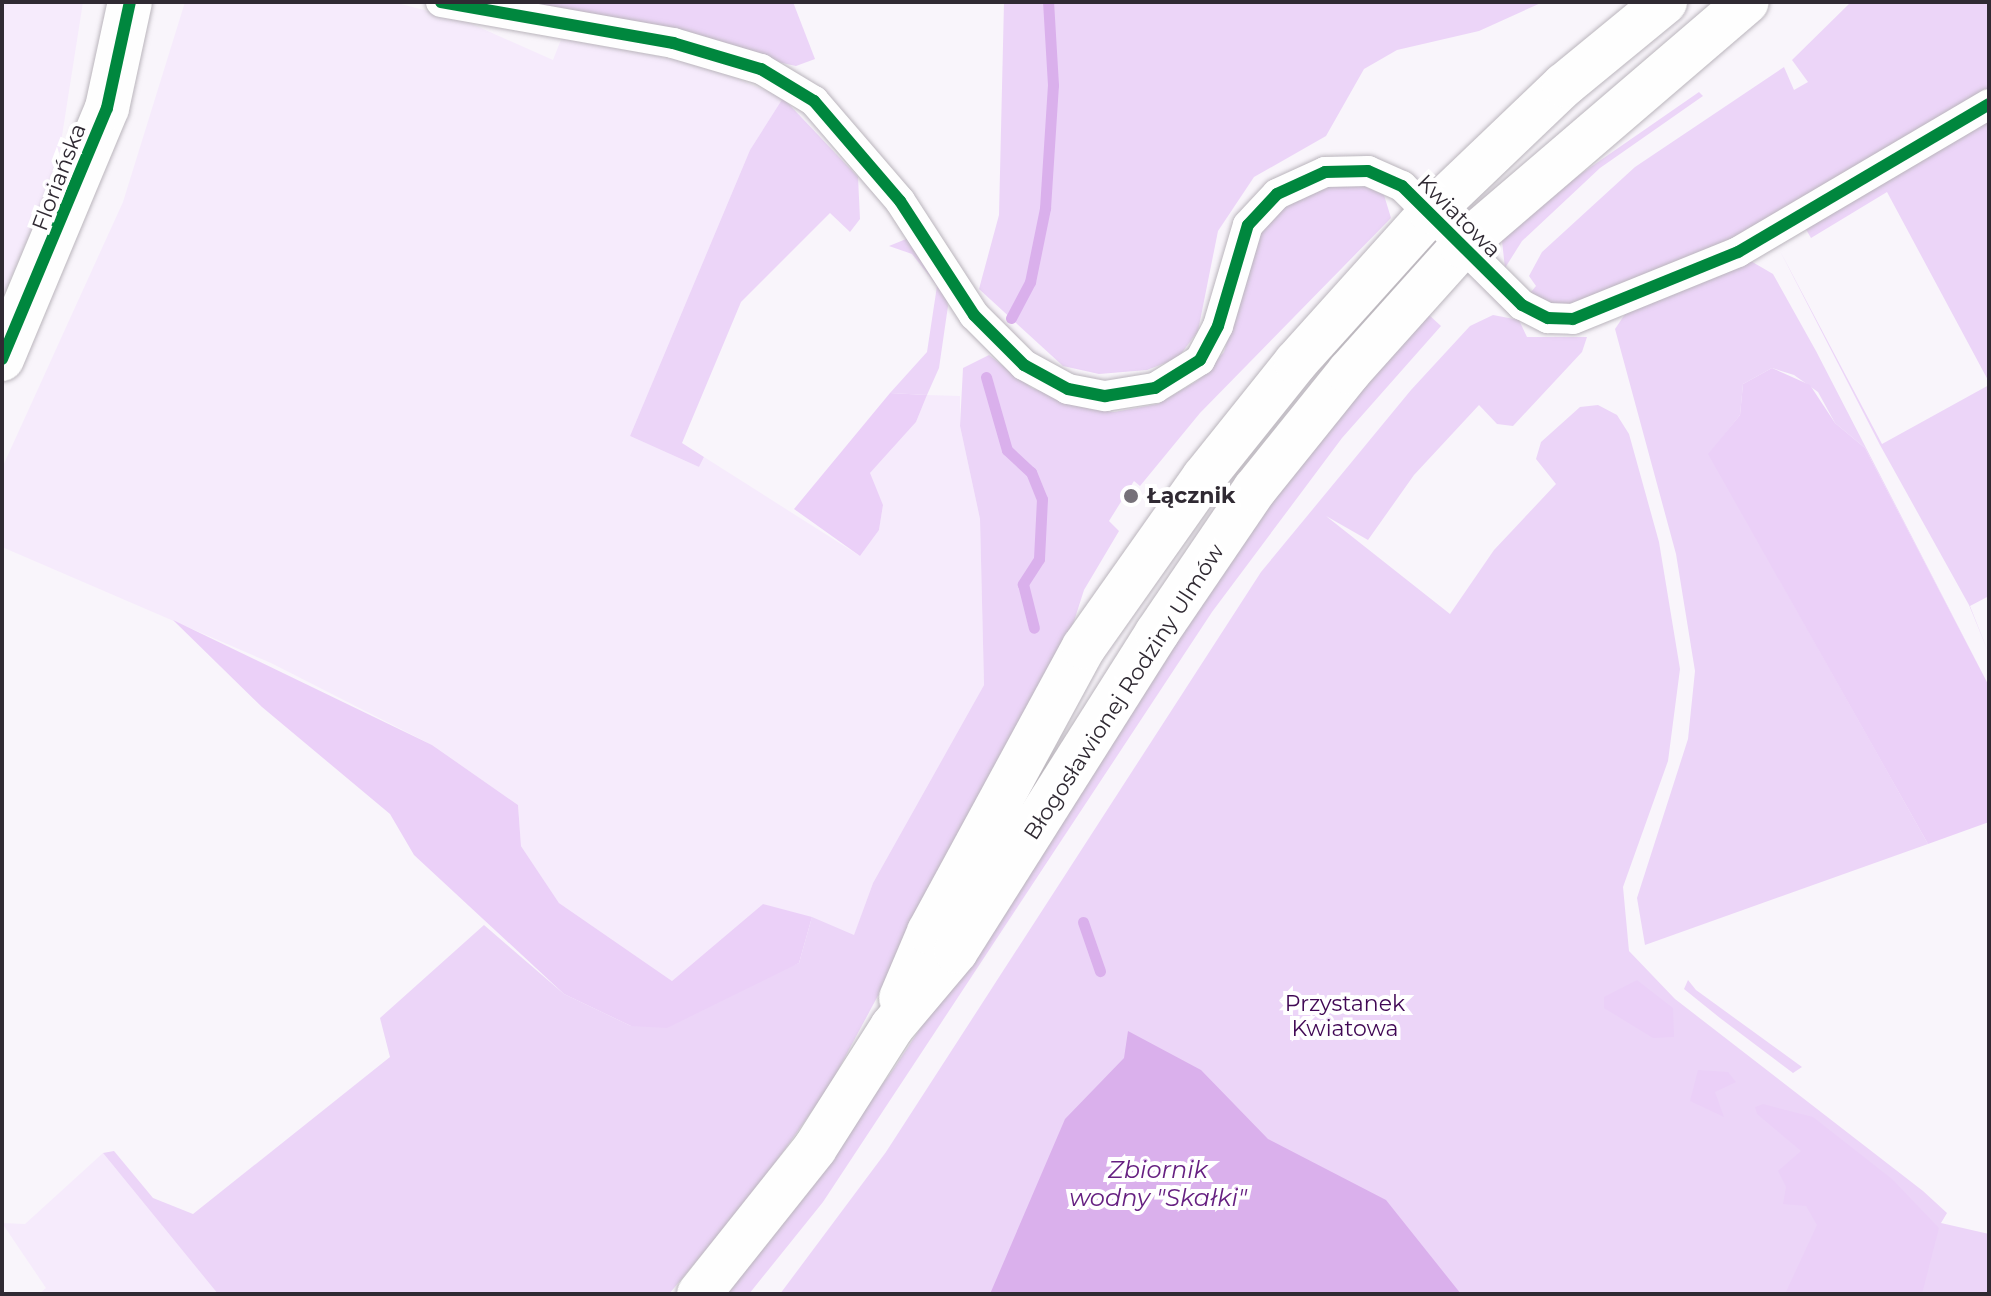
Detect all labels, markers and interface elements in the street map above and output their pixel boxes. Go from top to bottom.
street label: Floriańska [26,120,92,234]
street label: Kwiatowa [1412,169,1506,263]
place label: Łącznik [1147,483,1235,509]
marker: Łącznik [1122,487,1140,505]
street label: Błogosławionej Rodziny Ulmów [1018,539,1230,845]
park label: Przystanek Kwiatowa [1285,990,1405,1042]
water label: Zbiornik wodny "Skałki" [1069,1156,1247,1212]

